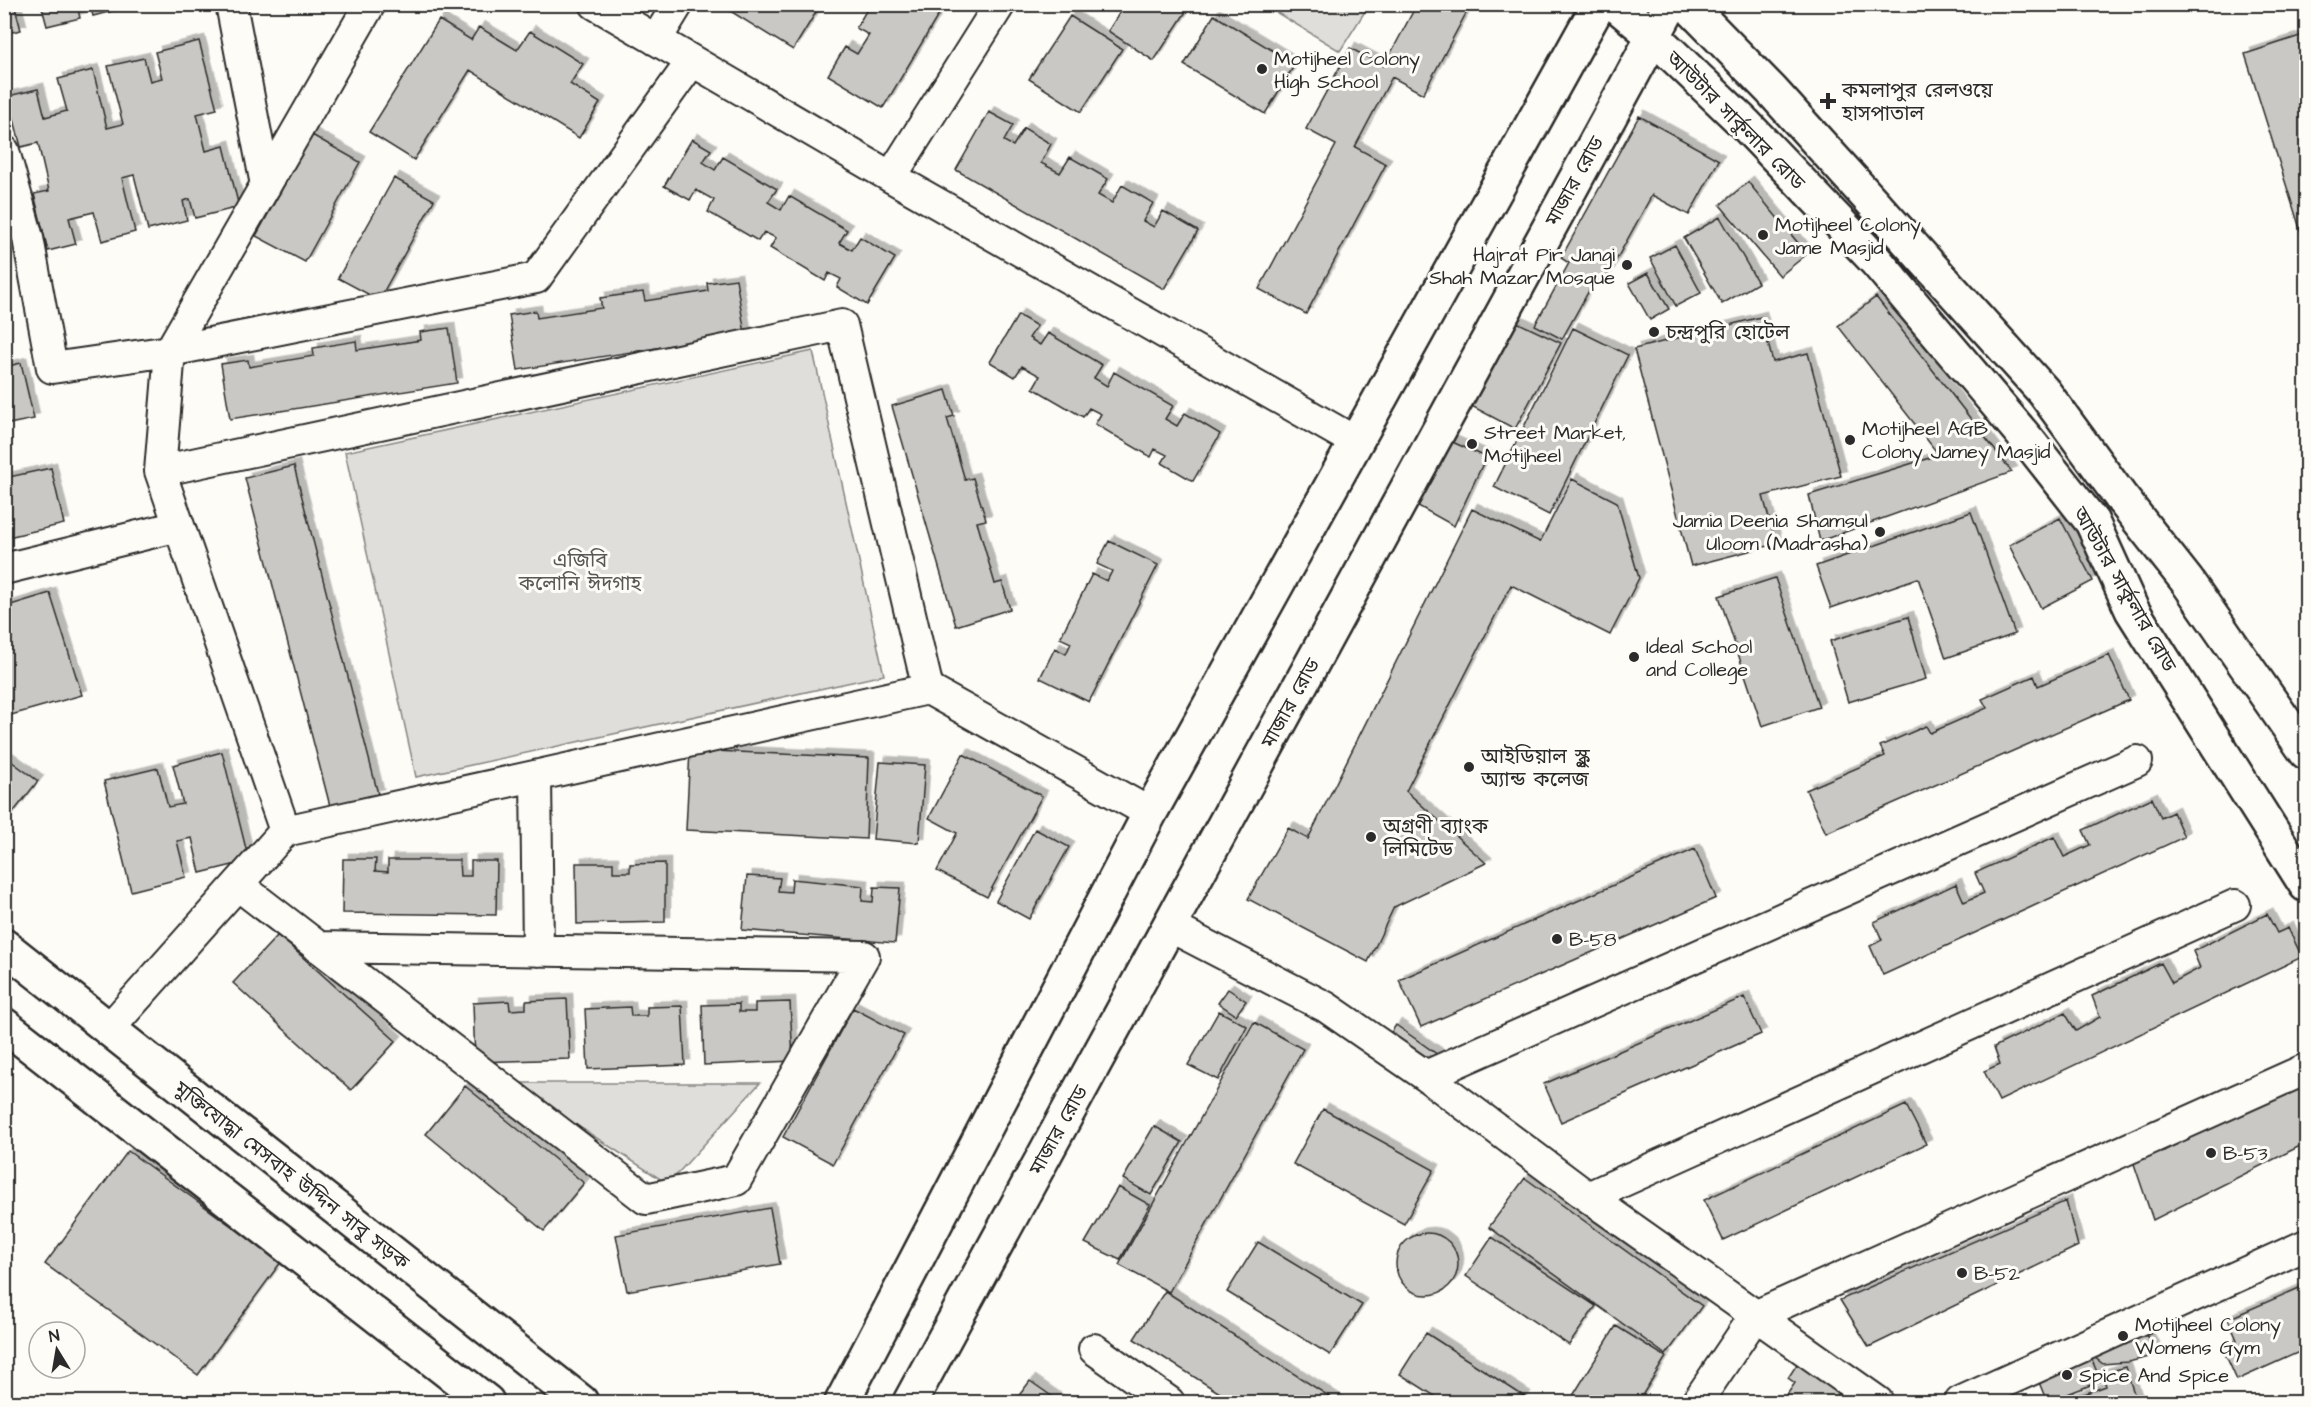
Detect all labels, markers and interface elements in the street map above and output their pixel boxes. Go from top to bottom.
street label: আউটার সার্কুলার রোড [1659,44,1812,197]
place label: Motijheel Colony High School [1274,45,1420,97]
marker: Motijheel Colony High School [1255,62,1269,76]
place label: কমলাপুর রেলওয়ে হাসপাতাল [1841,77,1993,128]
marker: কমলাপুর রেলওয়ে হাসপাতাল [1819,92,1837,110]
street label: মাজার রোড [1538,131,1611,232]
place label: Motijheel Colony Jame Masjid [1775,211,1921,262]
marker: Motijheel Colony Jame Masjid [1756,228,1770,242]
place label: Hajrat Pir Jangi Shah Mazar Mosque [1429,241,1615,292]
marker: Hajrat Pir Jangi Shah Mazar Mosque [1620,258,1634,272]
place label: চন্দ্রপুরি হোটেল [1665,319,1790,347]
marker: চন্দ্রপুরি হোটেল [1647,325,1661,339]
place label: Motijheel AGB Colony Jamey Masjid [1862,415,2051,467]
place label: Street Market, Motijheel [1484,419,1626,470]
marker: Motijheel AGB Colony Jamey Masjid [1843,433,1857,447]
marker: Street Market, Motijheel [1465,437,1479,451]
street label: আউটার সার্কুলার রোড [2065,501,2183,678]
place label: Jamia Deenia Shamsul Uloom (Madrasha) [1673,507,1868,558]
marker: Jamia Deenia Shamsul Uloom (Madrasha) [1873,525,1887,539]
park label: এজিবি কলোনি ঈদগাহ [518,547,642,598]
place label: Ideal School and College [1646,633,1752,685]
marker: Ideal School and College [1627,650,1641,664]
street label: মাজার রোড [1254,653,1327,754]
place label: আইডিয়াল স্কুল অ্যান্ড কলেজ [1480,743,1591,794]
marker: আইডিয়াল স্কুল অ্যান্ড কলেজ [1462,760,1476,774]
place label: অগ্রণী ব্যাংক লিমিটেড [1382,813,1489,864]
marker: অগ্রণী ব্যাংক লিমিটেড [1364,830,1378,844]
place label: B-58 [1569,926,1617,954]
marker: B-58 [1550,932,1564,946]
street label: মুক্তিযোদ্ধা মেসবাহ উদ্দিন সাবু সড়ক [167,1074,415,1277]
street label: মাজার রোড [1022,1080,1095,1181]
place label: B-53 [2223,1140,2268,1168]
marker: B-53 [2204,1146,2218,1160]
place label: B-52 [1974,1260,2021,1288]
marker: B-52 [1955,1266,1969,1280]
place label: Motijheel Colony Womens Gym [2135,1311,2281,1363]
north arrow [27,1320,87,1380]
text: N [47,1325,61,1348]
marker: Motijheel Colony Womens Gym [2116,1329,2130,1343]
place label: Spice And Spice [2079,1362,2229,1390]
marker: Spice And Spice [2060,1368,2074,1382]

